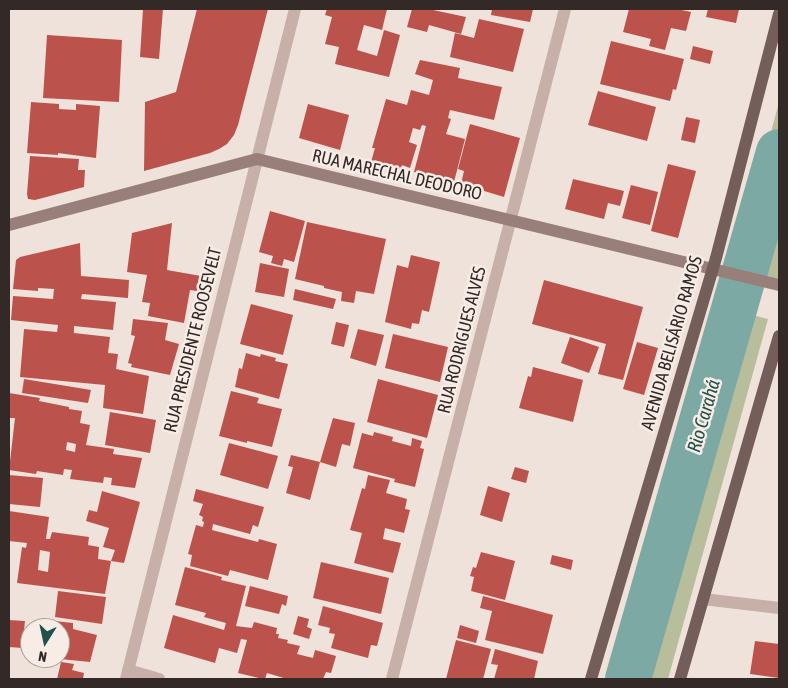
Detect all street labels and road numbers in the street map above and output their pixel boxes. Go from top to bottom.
street label: RUA MARECHAL DEODORO [310,145,484,205]
street label: RUA PRESIDENTE ROOSEVELT [160,245,226,435]
street label: AVENIDA BELISÁRIO RAMOS [637,253,707,433]
street label: RUA RODRIGUES ALVES [433,264,491,416]

